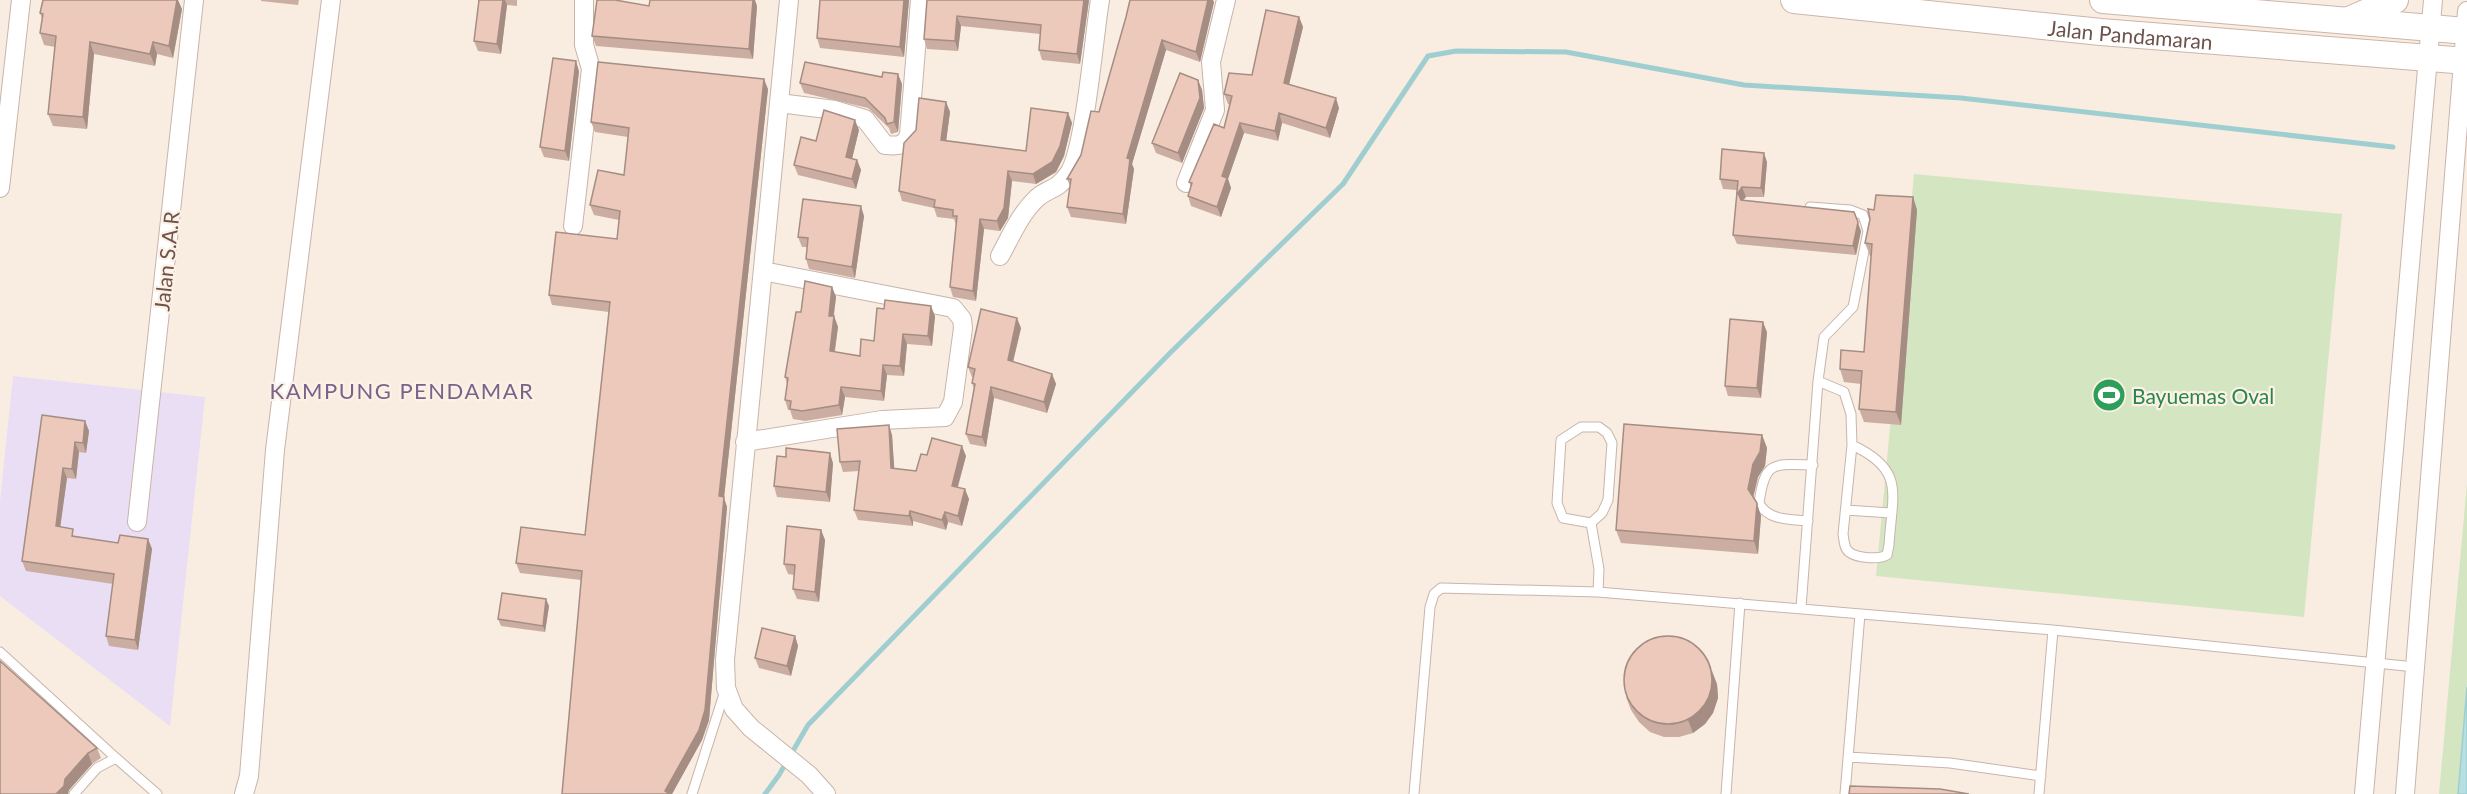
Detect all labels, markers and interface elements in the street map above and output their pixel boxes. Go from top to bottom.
street label: Jalan Pandamaran [2047,14,2214,53]
street label: Jalan S.A.R [148,209,184,312]
district label: KAMPUNG PENDAMAR [270,377,534,404]
sports icon: Bayuemas Oval [2091,377,2127,413]
place label: Bayuemas Oval [2132,383,2274,408]

